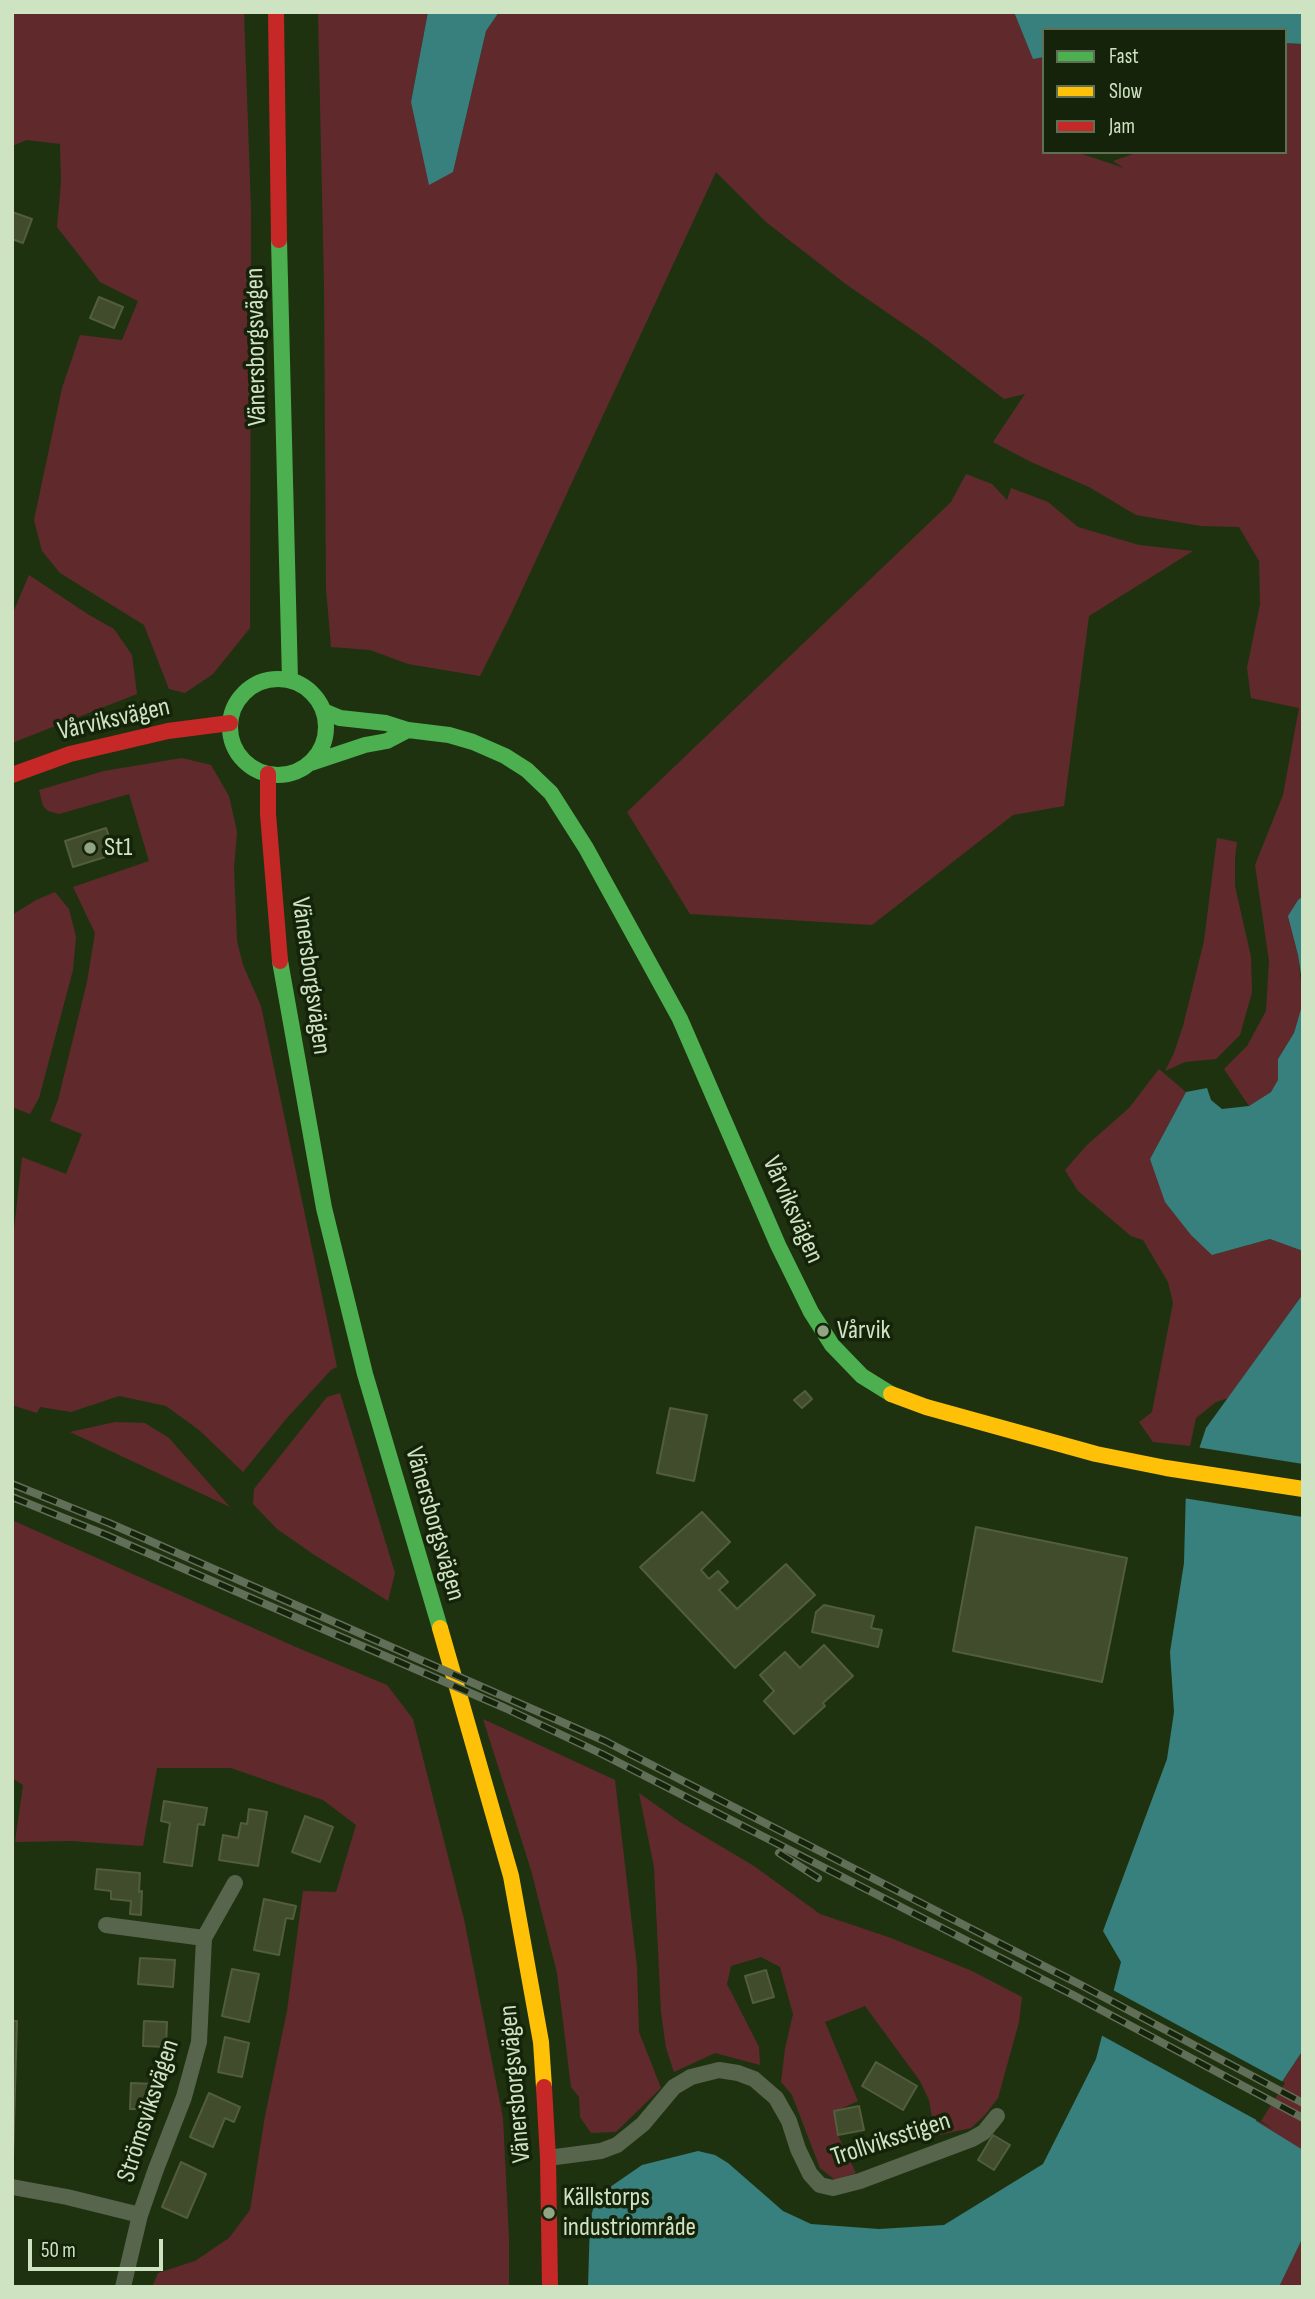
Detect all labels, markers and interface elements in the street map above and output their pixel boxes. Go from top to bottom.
legend [1042,28,1287,154]
text: Fast [1109,44,1139,69]
text: Slow [1109,79,1142,104]
text: Jam [1109,114,1135,139]
street label: Vänersborgsvägen [240,268,274,426]
street label: Vårviksvägen [55,692,173,748]
place label: St1 [104,832,132,864]
marker: St1 [82,840,98,856]
street label: Vänersborgsvägen [284,895,336,1057]
street label: Vårviksvägen [755,1152,829,1268]
place label: Vårvik [837,1315,890,1347]
marker: Vårvik [815,1323,831,1339]
street label: Vänersborgsvägen [397,1444,471,1604]
street label: Vänersborgsvägen [494,2004,538,2164]
street label: Strömsviksvägen [111,2036,187,2186]
street label: Trollviksstigen [827,2106,955,2174]
place label: Källstorps industriområde [563,2182,696,2244]
marker: Källstorps industriområde [541,2205,557,2221]
scale bar [32,2226,166,2270]
text: 50 m [41,2238,76,2263]

